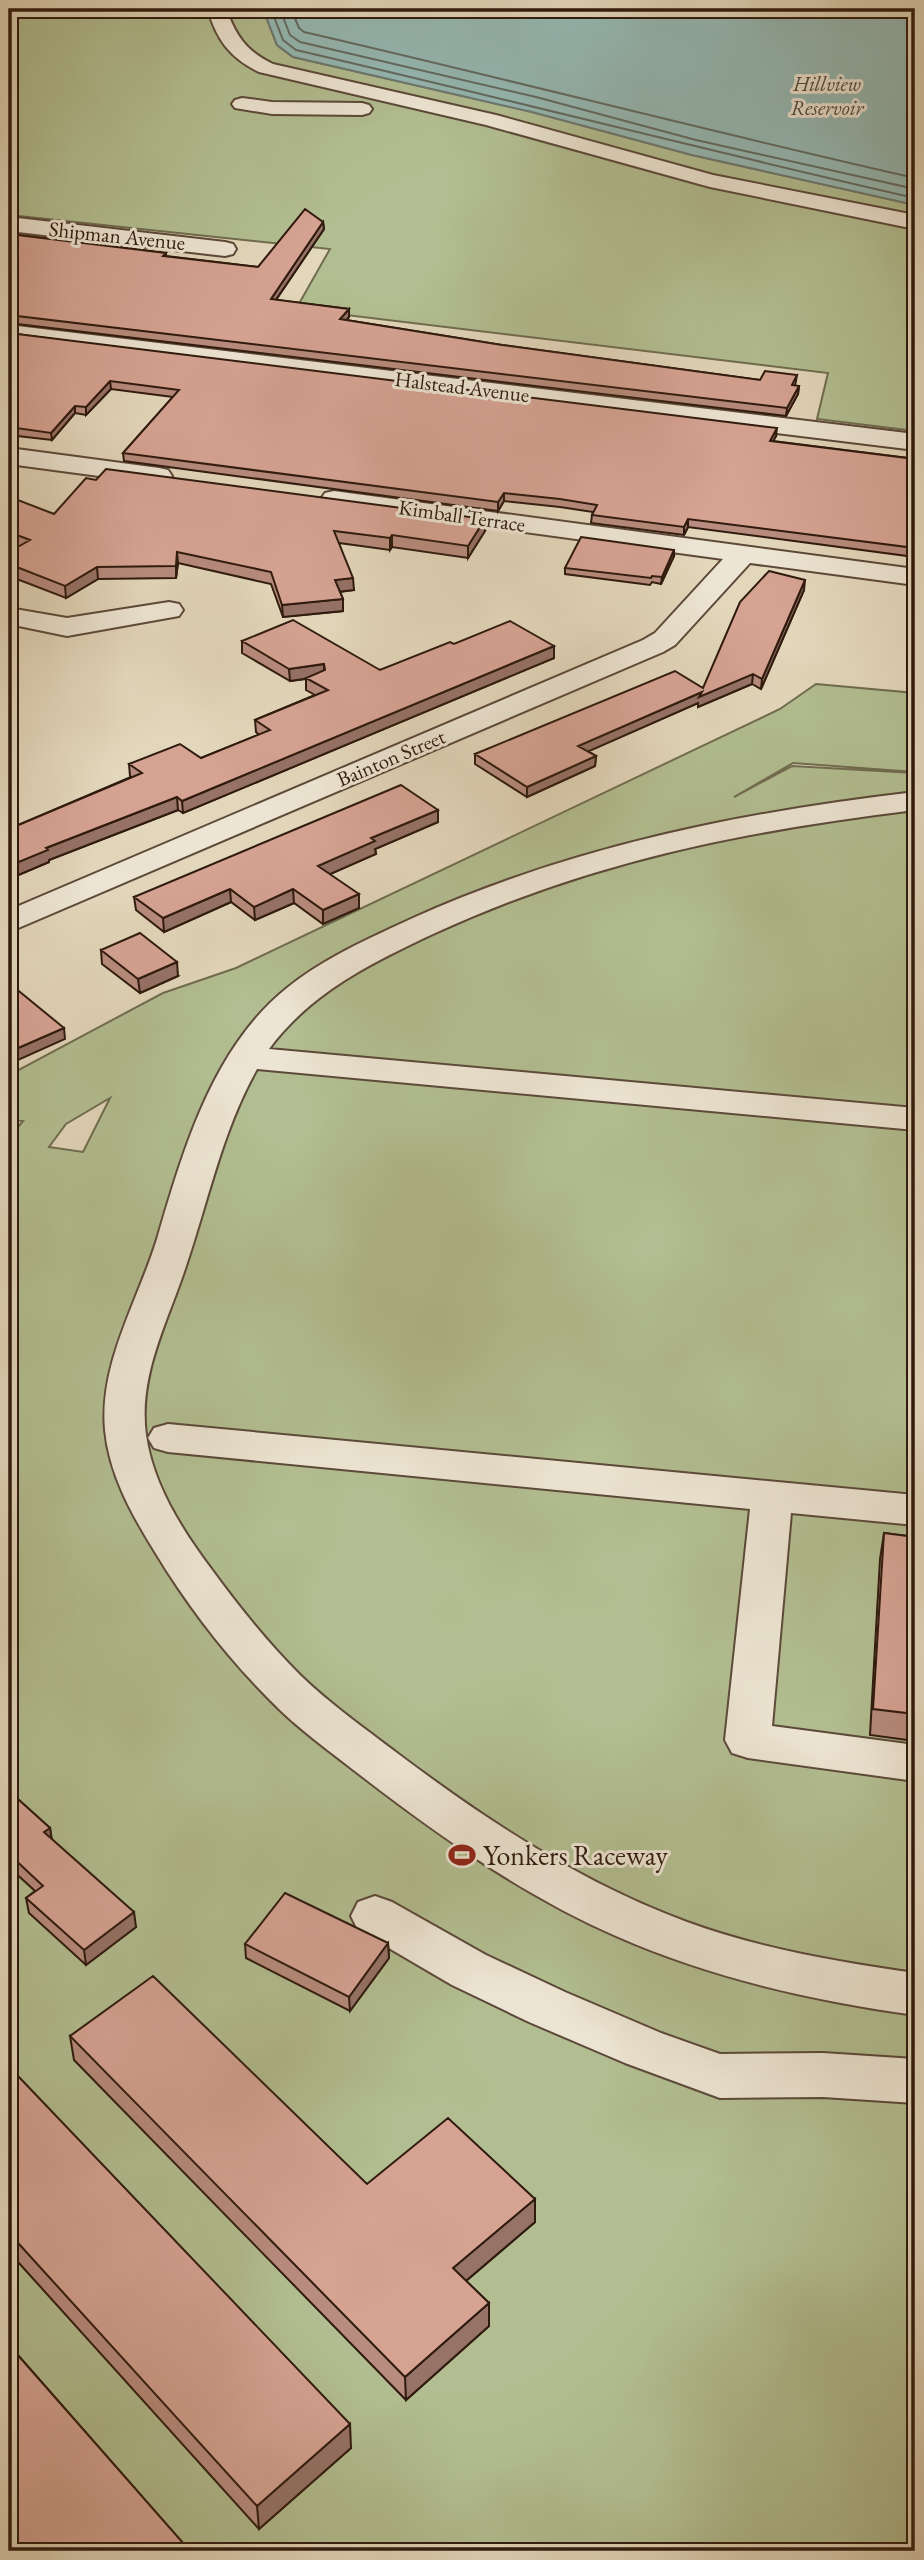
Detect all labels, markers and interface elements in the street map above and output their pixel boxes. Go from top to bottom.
water label: Hillview Reservoir [791,70,864,121]
street label: Shipman Avenue [48,215,187,256]
street label: Halstead Avenue [393,365,531,408]
street label: Kimball Terrace [397,493,527,538]
street label: Bainton Street [332,722,450,793]
place label: Yonkers Raceway [483,1837,669,1873]
sports icon: Yonkers Raceway [447,1840,477,1870]

